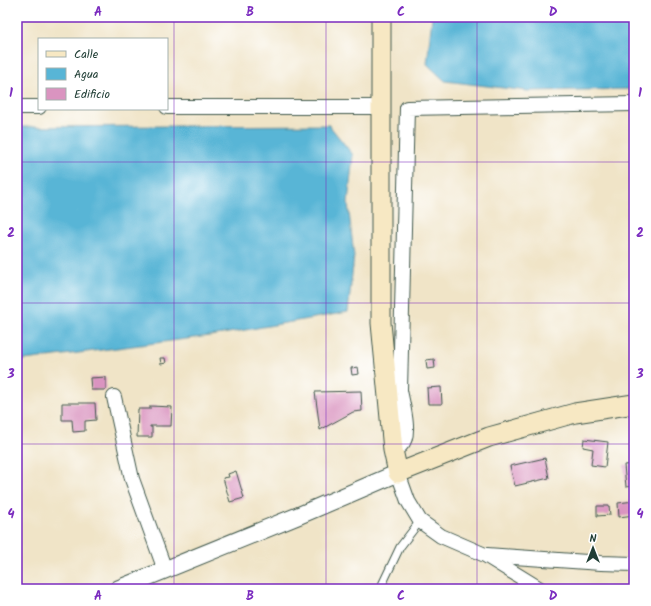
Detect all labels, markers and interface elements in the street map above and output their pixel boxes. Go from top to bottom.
text: A [94,2,102,23]
text: B [246,2,254,23]
text: C [397,2,405,23]
text: D [549,2,558,23]
legend [38,38,168,110]
text: Calle [74,45,99,64]
text: Agua [74,65,99,84]
text: 1 [9,83,13,104]
text: 1 [638,83,642,104]
text: Edificio [74,85,110,104]
text: 2 [7,223,15,244]
text: 2 [636,223,644,244]
text: 3 [6,364,15,385]
text: 3 [635,364,644,385]
text: 4 [7,504,15,525]
text: 4 [636,504,644,525]
north arrow [573,528,613,568]
text: N [590,530,597,548]
text: A [94,586,102,606]
text: B [246,586,254,606]
text: C [397,586,405,606]
text: D [549,586,558,606]

